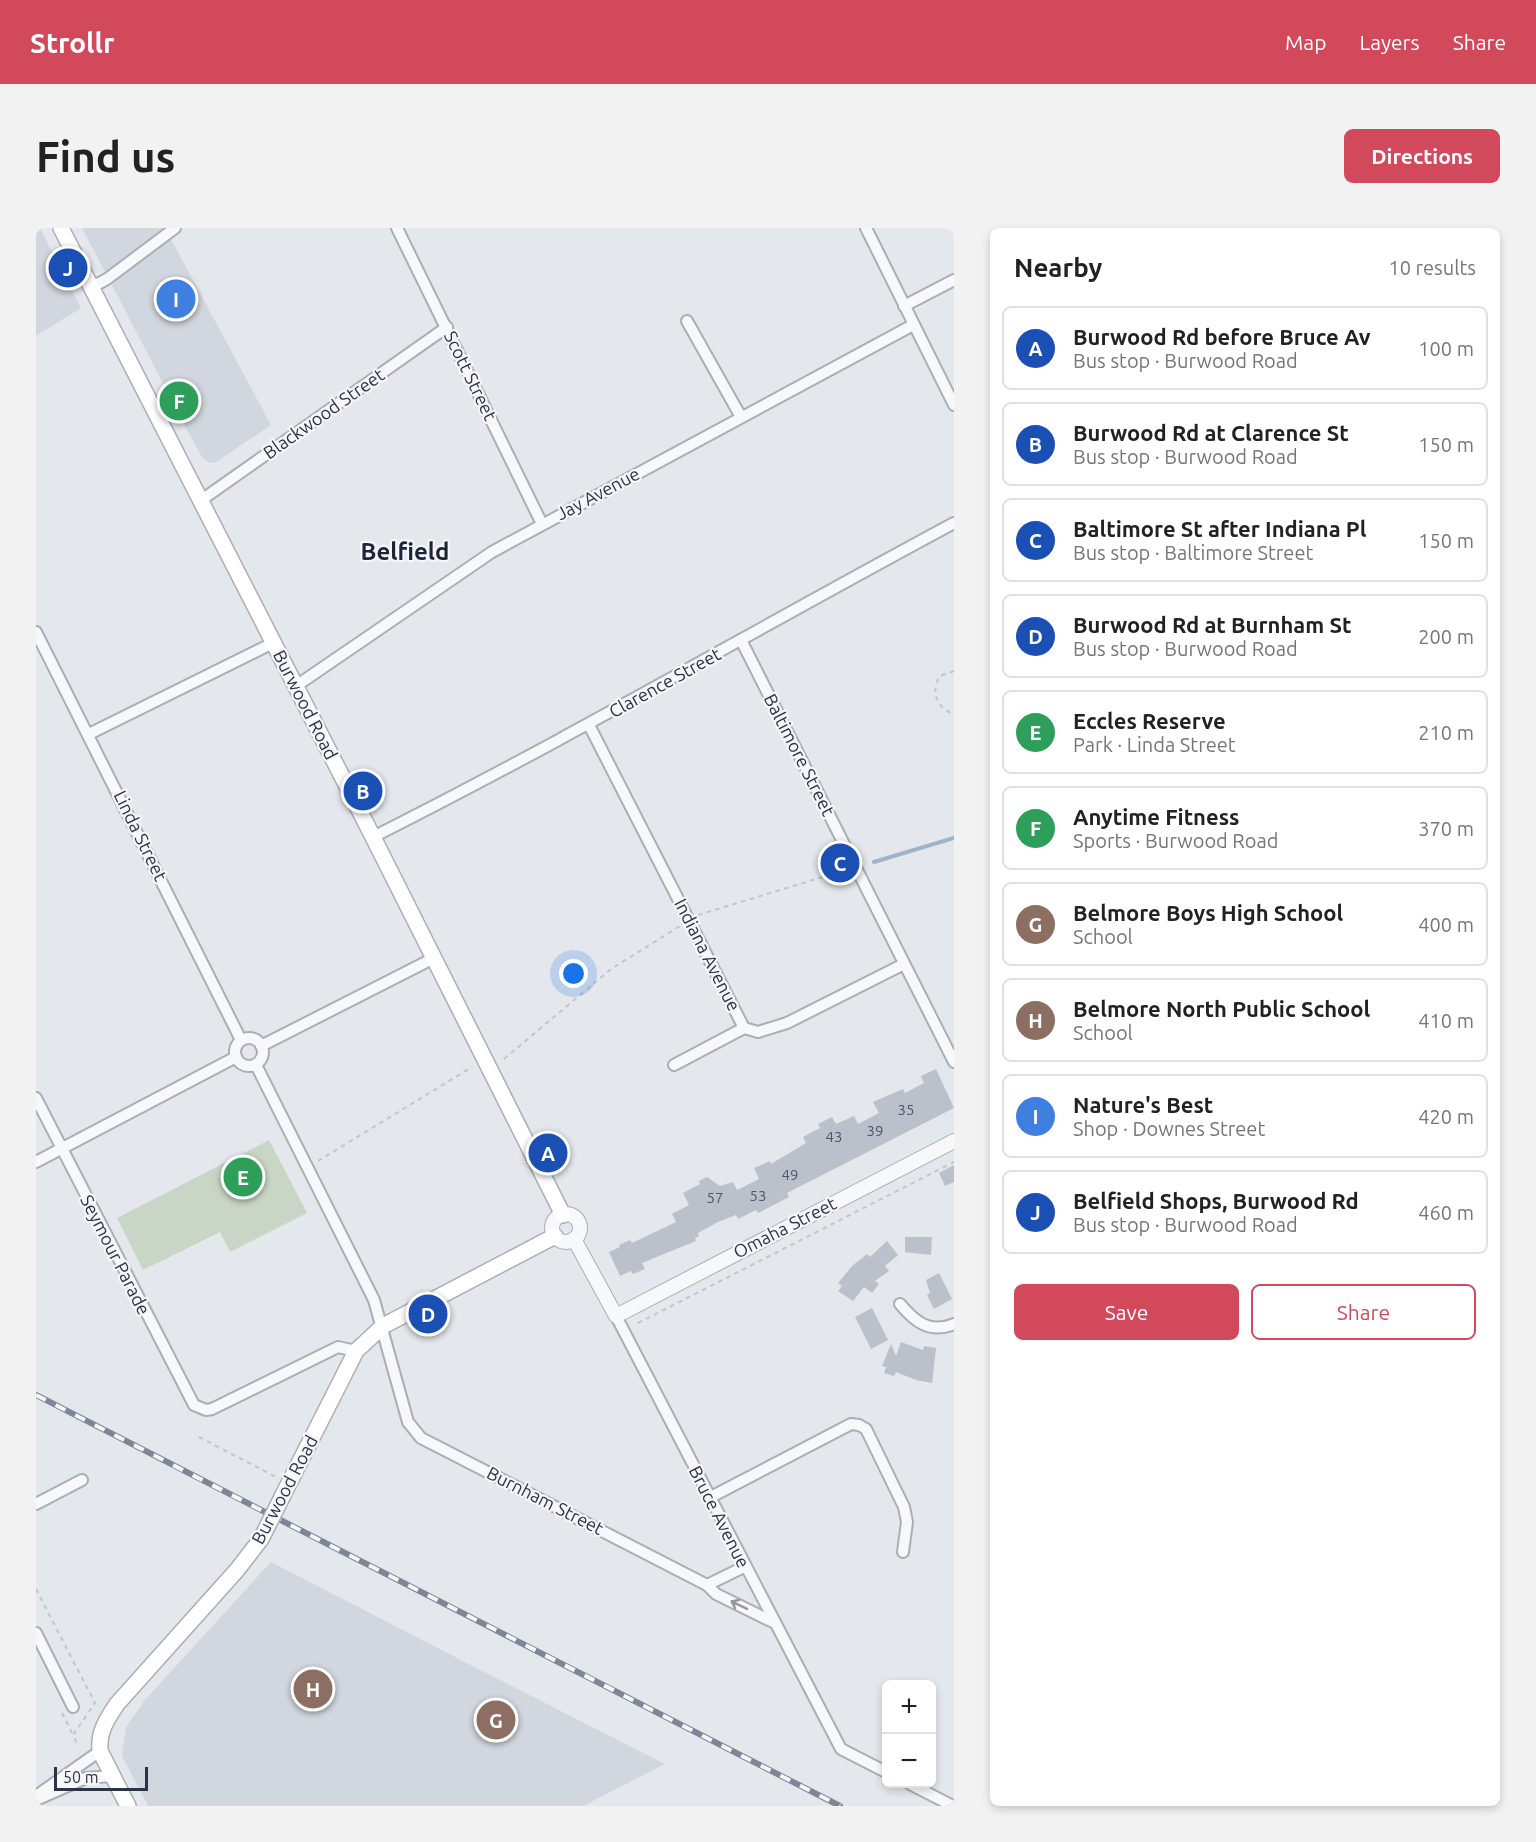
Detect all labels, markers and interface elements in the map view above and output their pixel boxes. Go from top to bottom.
text: Strollr [30,27,115,58]
text: Map [1285,30,1326,54]
text: Layers [1359,30,1420,54]
text: Share [1453,30,1506,54]
button: Directions [1344,129,1500,183]
text: Find us [36,133,175,180]
pin: J [48,246,87,291]
text: Nearby [1014,253,1102,282]
text: 10 results [1388,256,1476,279]
pin: I [156,276,196,322]
text: Burwood Rd before Bruce Av [1073,324,1371,349]
street label: Scott Street [441,328,501,423]
text: A [1028,337,1043,360]
text: 100 m [1418,337,1474,360]
text: Bus stop · Burwood Road [1073,349,1298,372]
street label: Blackwood Street [259,364,388,462]
pin: F [160,378,198,423]
text: Burwood Rd at Clarence St [1073,420,1349,445]
text: B [1029,433,1042,456]
text: 150 m [1418,433,1474,456]
text: Bus stop · Burwood Road [1073,445,1298,468]
street label: Jay Avenue [552,463,643,523]
text: Baltimore St after Indiana Pl [1073,516,1366,541]
text: C [1029,529,1042,552]
text: 150 m [1418,529,1474,552]
district label: Belfield [361,538,449,565]
text: Bus stop · Baltimore Street [1073,541,1313,564]
text: Burwood Rd at Burnham St [1073,612,1351,637]
text: D [1028,625,1043,648]
text: 200 m [1418,625,1474,648]
text: Bus stop · Burwood Road [1073,637,1298,660]
street label: Clarence Street [605,643,724,721]
street label: Burwood Road [270,647,342,763]
street label: Baltimore Street [761,690,839,819]
text: Eccles Reserve [1073,708,1226,733]
text: E [1030,721,1041,744]
text: 210 m [1418,721,1474,744]
text: Park · Linda Street [1073,733,1236,756]
pin: B [344,768,382,814]
street label: Linda Street [110,787,171,884]
text: Anytime Fitness [1073,804,1239,829]
text: F [1030,817,1041,840]
text: 370 m [1418,817,1474,840]
text: Sports · Burwood Road [1073,829,1278,852]
pin: C [820,840,860,886]
street label: Indiana Avenue [671,895,745,1014]
text: Belmore Boys High School [1073,900,1343,925]
text: G [1029,913,1042,936]
text: 400 m [1418,913,1474,936]
text: School [1073,925,1133,948]
your location [559,959,588,988]
text: Belmore North Public School [1073,996,1370,1021]
text: H [1028,1009,1043,1032]
text: 410 m [1418,1009,1474,1032]
text: School [1073,1021,1133,1044]
text: Nature's Best [1073,1092,1213,1117]
house number: 35 [898,1101,914,1118]
text: I [1032,1105,1039,1128]
text: 420 m [1418,1105,1474,1128]
text: Shop · Downes Street [1073,1117,1265,1140]
house number: 39 [867,1122,883,1139]
house number: 43 [826,1128,842,1145]
pin: A [528,1130,568,1176]
pin: E [224,1154,262,1200]
house number: 49 [782,1166,798,1183]
house number: 53 [750,1187,766,1204]
text: Belfield Shops, Burwood Rd [1073,1188,1359,1213]
house number: 57 [707,1189,723,1206]
street label: Seymour Parade [77,1191,155,1318]
street label: Omaha Street [730,1193,839,1262]
text: J [1030,1201,1041,1224]
text: 460 m [1418,1201,1474,1224]
text: Bus stop · Burwood Road [1073,1213,1298,1236]
button: Save [1014,1284,1239,1340]
button: Share [1251,1284,1476,1340]
pin: D [408,1292,448,1336]
street label: Burwood Road [247,1432,321,1547]
street label: Burnham Street [484,1462,607,1538]
street label: Bruce Avenue [686,1462,754,1571]
one-way arrow [731,1599,749,1611]
pin: H [294,1666,332,1712]
map controls [882,1680,936,1788]
button: + [882,1680,936,1734]
pin: G [476,1698,516,1742]
button: − [882,1734,936,1788]
scale bar [54,1764,148,1792]
text: 50 m [63,1768,99,1786]

